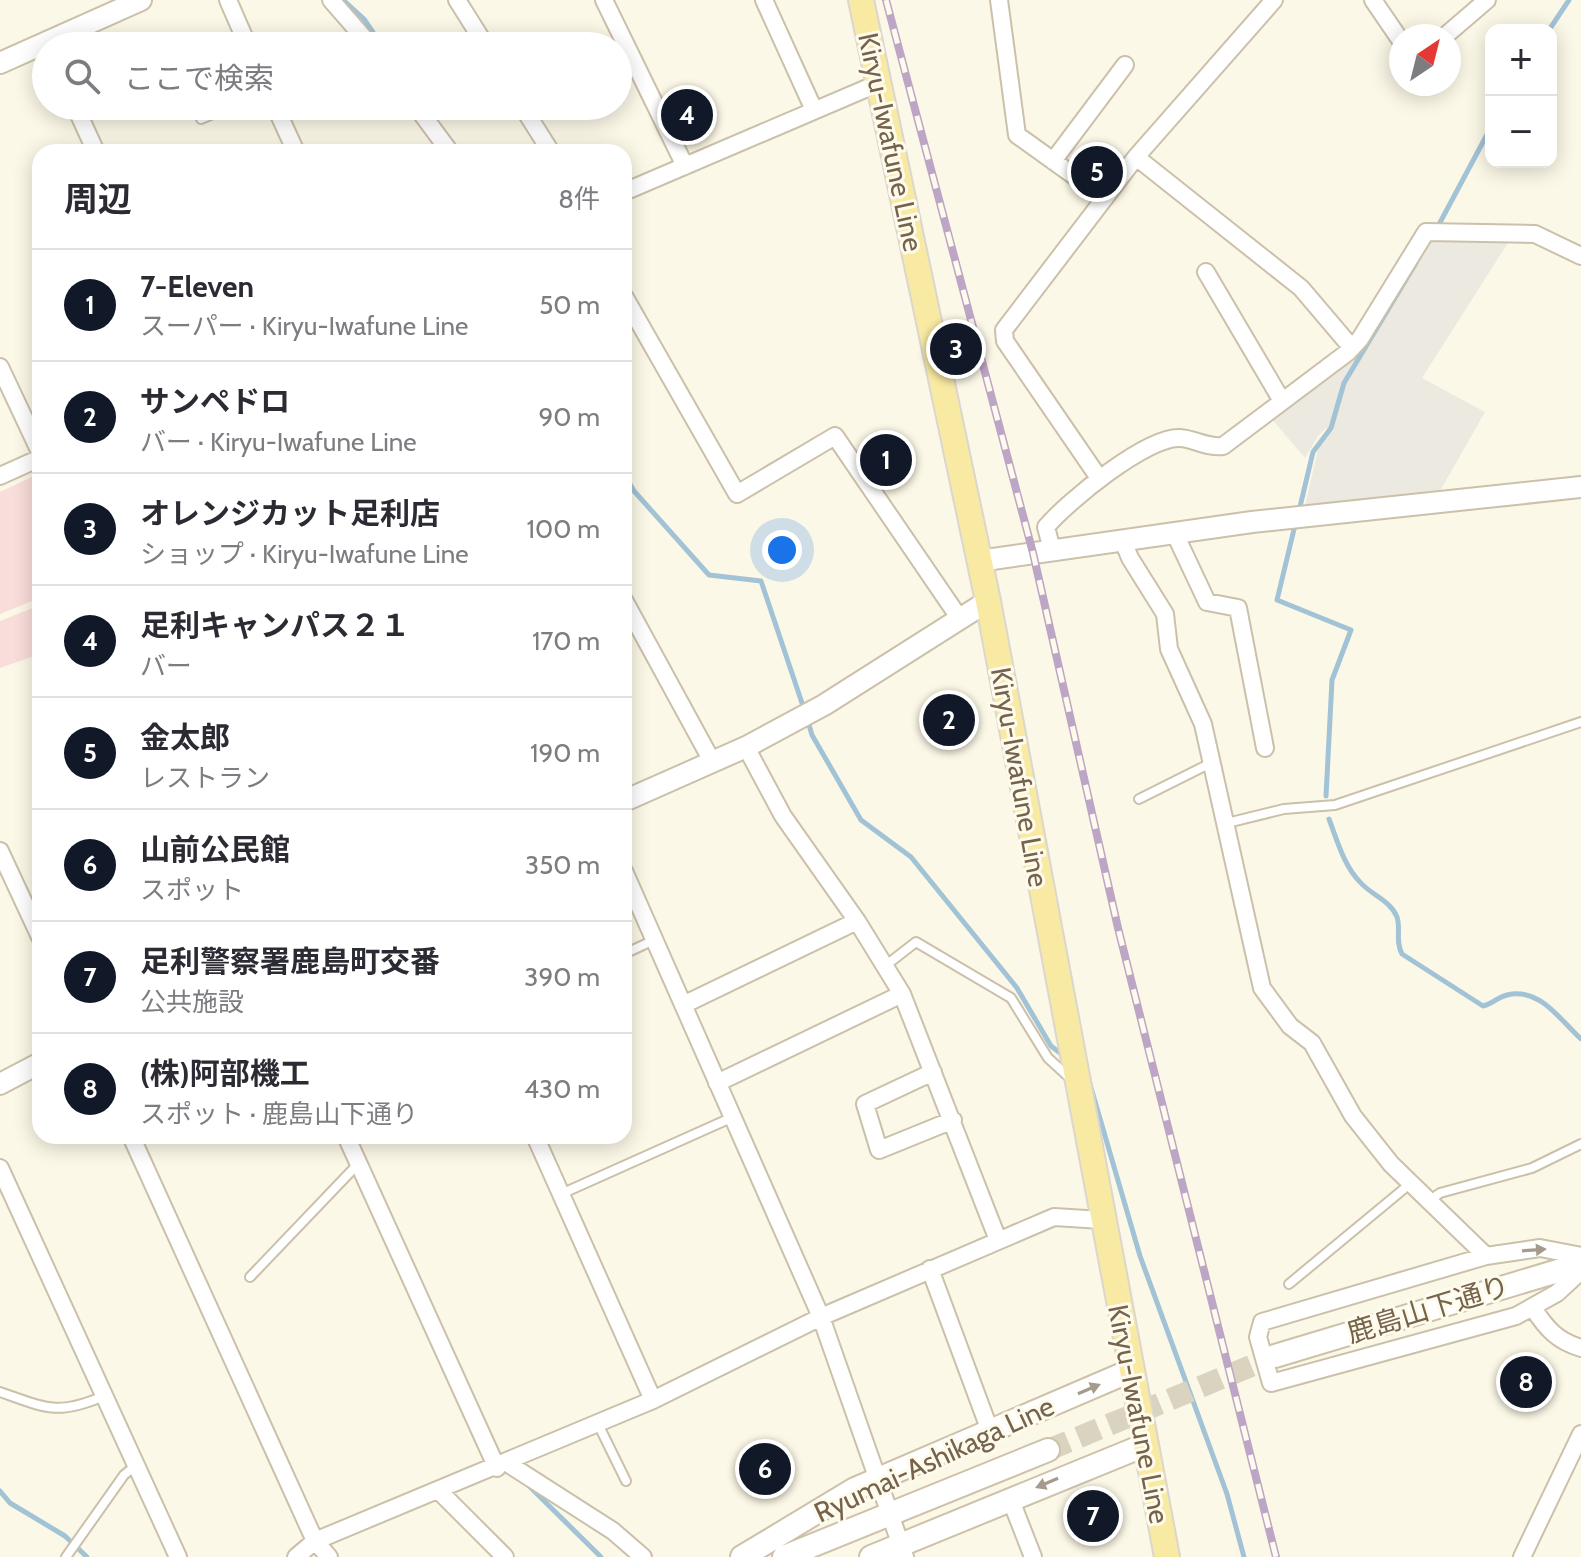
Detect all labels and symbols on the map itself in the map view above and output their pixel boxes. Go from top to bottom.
north arrow [1389,24,1461,96]
street label: Kiryu-Iwafune Line [851,30,931,254]
pin: 4 [661,85,713,145]
pin: 5 [1071,142,1123,202]
pin: 3 [930,319,982,379]
pin: 1 [860,430,912,490]
your location [762,530,802,570]
street label: Kiryu-Iwafune Line [984,664,1056,890]
pin: 2 [923,690,975,750]
one-way arrow [1521,1243,1546,1256]
street label: 鹿島山下通り [1343,1268,1513,1350]
street label: Kiryu-Iwafune Line [1101,1302,1177,1526]
pin: 8 [1500,1352,1552,1412]
one-way arrow [1077,1383,1100,1396]
street label: Ryumai-Ashikaga Line [809,1389,1059,1529]
pin: 6 [739,1439,791,1499]
one-way arrow [1035,1476,1058,1489]
pin: 7 [1067,1486,1119,1546]

